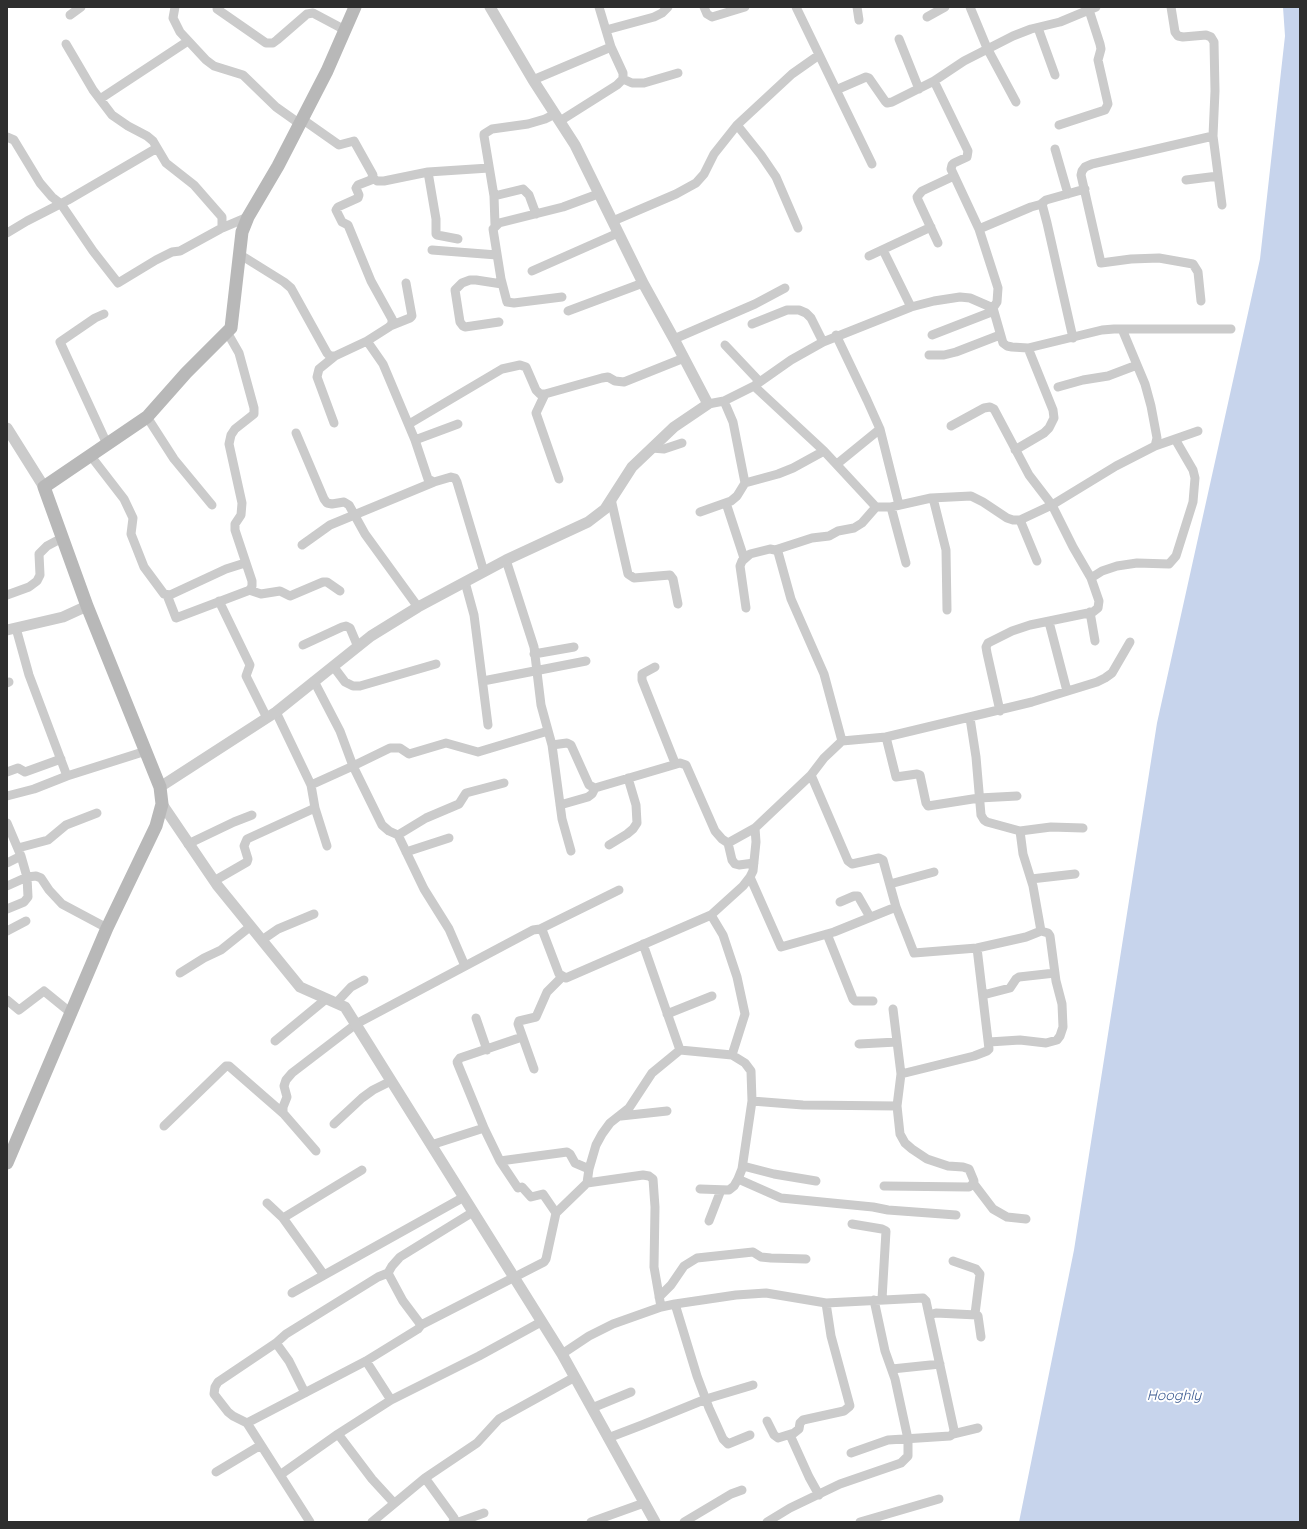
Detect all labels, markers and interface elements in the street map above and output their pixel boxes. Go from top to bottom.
water label: Hooghly [1147,1388,1201,1404]

